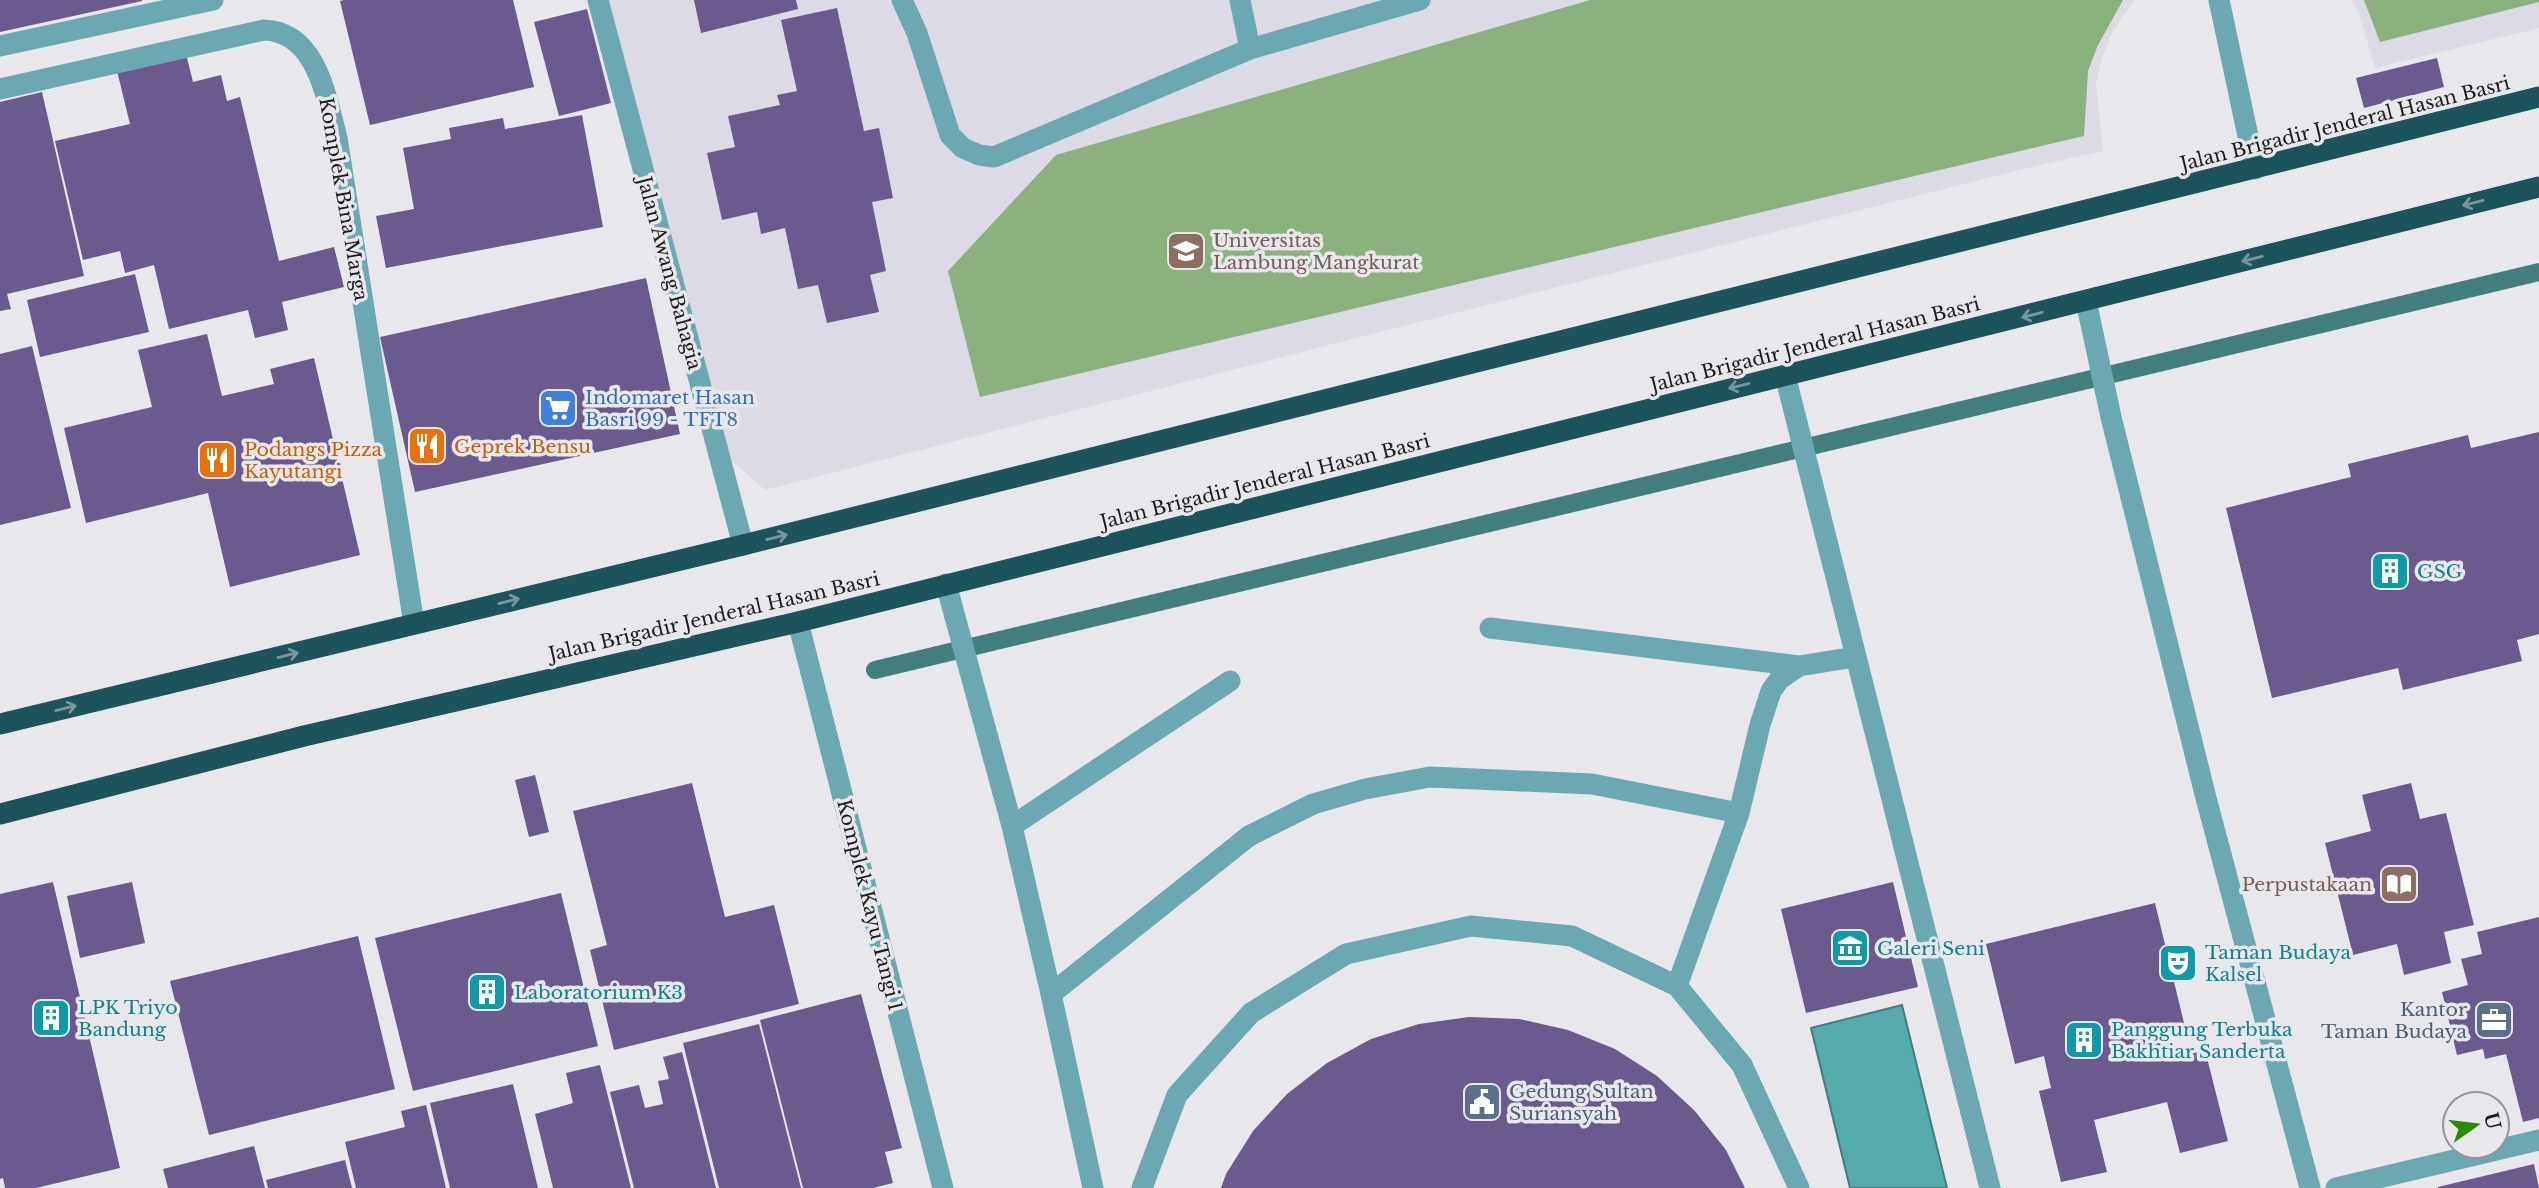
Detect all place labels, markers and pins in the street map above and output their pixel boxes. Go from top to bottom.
place label: Universitas Lambung Mangkurat [1213,229,1420,274]
school or university icon: Universitas Lambung Mangkurat [1165,230,1207,272]
place label: Indomaret Hasan Basri 99 - TFT8 [585,386,755,431]
supermarket icon: Indomaret Hasan Basri 99 - TFT8 [537,387,579,429]
restaurant icon: Geprek Bensu [406,425,448,467]
place label: Geprek Bensu [454,435,591,458]
place label: Podangs Pizza Kayutangi [244,438,383,483]
restaurant icon: Podangs Pizza Kayutangi [196,439,238,481]
building icon: GSG [2369,550,2411,592]
place label: GSG [2417,560,2463,583]
library icon: Perpustakaan [2378,863,2420,905]
place label: Perpustakaan [2242,873,2372,896]
museum icon: Galeri Seni [1829,927,1871,969]
place label: Galeri Seni [1877,937,1985,960]
place label: Taman Budaya Kalsel [2205,941,2351,986]
theatre icon: Taman Budaya Kalsel [2157,942,2199,984]
building icon: Laboratorium K3 [466,971,508,1013]
place label: Laboratorium K3 [514,981,683,1004]
place label: LPK Triyo Bandung [78,996,178,1041]
building icon: LPK Triyo Bandung [30,997,72,1039]
place label: Kantor Taman Budaya [2321,998,2467,1043]
office icon: Kantor Taman Budaya [2473,999,2515,1041]
place label: Panggung Terbuka Bakhtiar Sanderta [2111,1018,2293,1063]
building icon: Panggung Terbuka Bakhtiar Sanderta [2063,1019,2105,1061]
place label: Gedung Sultan Suriansyah [1509,1080,1654,1125]
public building icon: Gedung Sultan Suriansyah [1461,1081,1503,1123]

